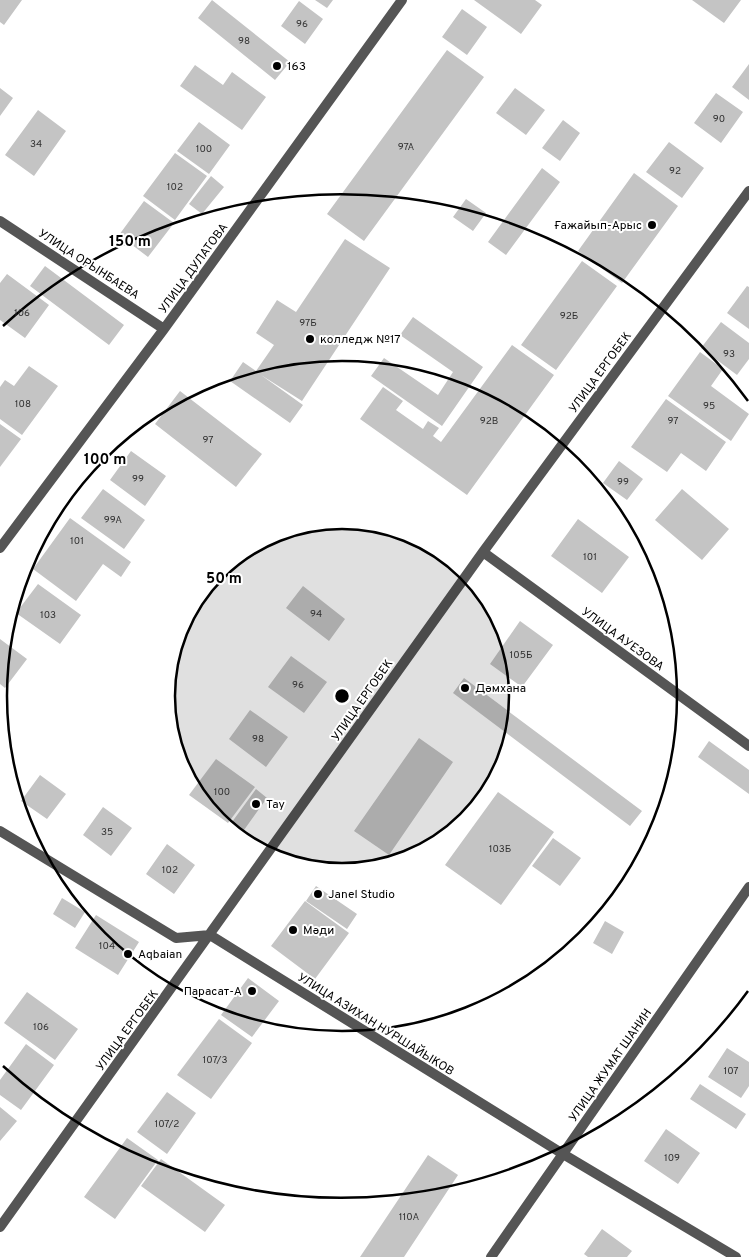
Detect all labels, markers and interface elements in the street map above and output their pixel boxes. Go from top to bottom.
house number: 96 [296,18,308,31]
house number: 98 [238,35,250,48]
place label: 163 [287,59,306,75]
marker: 163 [271,60,283,72]
house number: 90 [713,113,725,126]
house number: 34 [30,138,42,151]
house number: 97А [398,141,414,154]
house number: 100 [196,143,212,156]
house number: 92 [669,165,681,178]
house number: 102 [167,181,183,194]
place label: Ғажайып-Арыс [555,218,642,234]
marker: Ғажайып-Арыс [646,219,658,231]
street label: УЛИЦА ДУЛАТОВА [156,220,232,317]
street label: УЛИЦА ОРЫНБАЕВА [35,226,142,304]
text: 150 m [109,233,151,252]
house number: 106 [14,307,30,320]
house number: 92Б [560,310,578,323]
house number: 97Б [299,317,317,330]
street label: УЛИЦА ЕРГОБЕК [566,329,636,416]
place label: колледж №17 [320,332,401,348]
marker: колледж №17 [304,333,316,345]
house number: 93 [723,348,735,361]
house number: 108 [15,398,31,411]
house number: 95 [703,400,715,413]
house number: 92В [480,415,498,428]
house number: 97 [668,415,678,428]
house number: 97 [203,434,213,447]
text: 100 m [84,451,126,470]
house number: 99 [132,473,144,486]
house number: 99 [617,476,629,489]
house number: 99А [104,514,122,527]
house number: 101 [70,535,84,548]
house number: 101 [583,551,597,564]
text: 50 m [206,570,242,589]
street label: УЛИЦА АУЕЗОВА [578,604,667,675]
house number: 94 [310,608,322,621]
house number: 103 [40,609,56,622]
house number: 105Б [510,649,532,662]
street label: УЛИЦА ЕРГОБЕК [329,656,397,745]
house number: 96 [292,679,304,692]
place label: Дәмхана [475,681,526,697]
marker: Дәмхана [459,682,471,694]
centre of rings [333,687,351,705]
house number: 98 [252,733,264,746]
house number: 100 [214,786,230,799]
place label: Тау [266,797,285,813]
marker: Тау [250,798,262,810]
house number: 35 [101,826,113,839]
house number: 103Б [489,843,511,856]
house number: 102 [162,864,178,877]
place label: Janel Studio [328,887,395,903]
marker: Janel Studio [312,888,324,900]
place label: Мәди [303,923,334,939]
marker: Мәди [287,924,299,936]
house number: 104 [99,940,115,953]
place label: Aqbaian [138,947,182,963]
marker: Aqbaian [122,948,134,960]
street label: УЛИЦА АЗИХАН НУРШАЙЫКОВ [294,970,457,1080]
place label: Парасат-А [184,984,242,1000]
marker: Парасат-А [246,985,258,997]
street label: УЛИЦА ЕРГОБЕК [93,987,163,1074]
street label: УЛИЦА ЖУМАТ ШАНИН [566,1006,656,1125]
house number: 106 [33,1021,49,1034]
house number: 107/3 [203,1054,227,1067]
house number: 107 [723,1065,739,1078]
house number: 107/2 [155,1118,180,1131]
house number: 109 [664,1152,680,1165]
house number: 110А [399,1211,419,1224]

